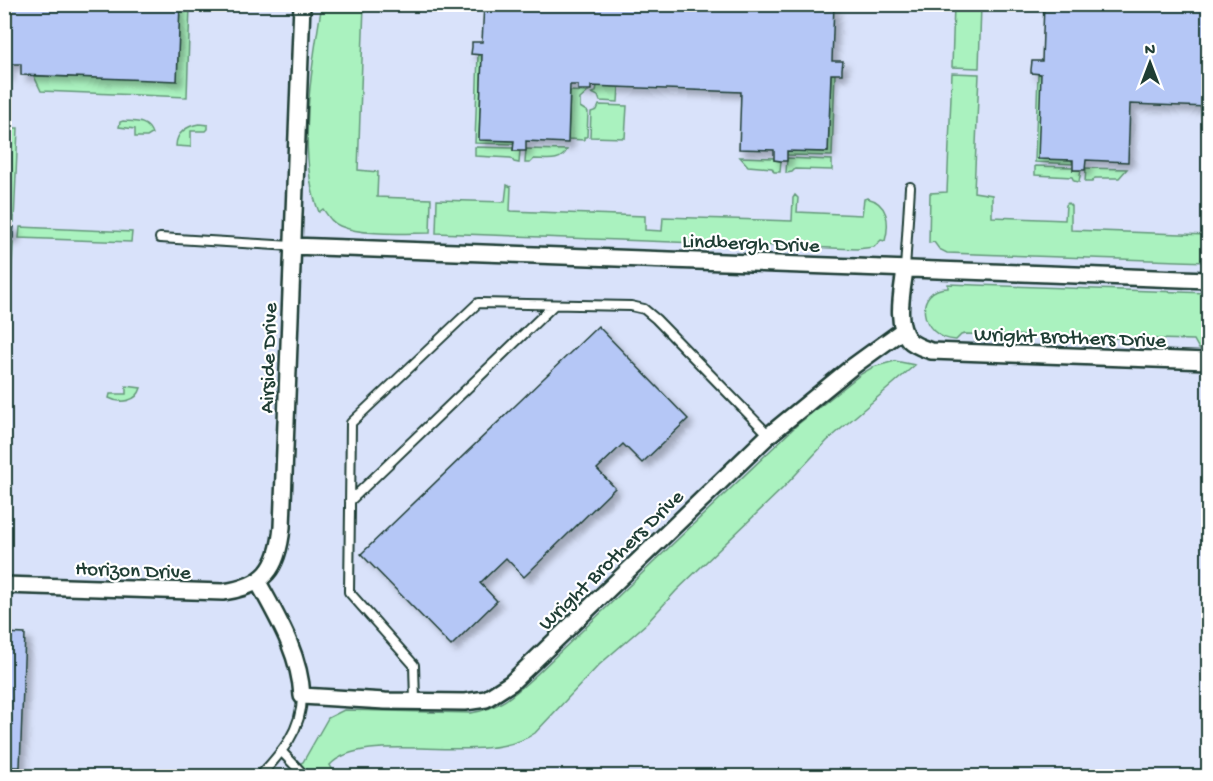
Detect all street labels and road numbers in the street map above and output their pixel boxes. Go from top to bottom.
street label: Lindbergh Drive [682,231,821,260]
street label: Airside Drive [256,301,285,414]
street label: Wright Brothers Drive [973,324,1168,355]
street label: Wright Brothers Drive [535,485,691,637]
street label: Horizon Drive [75,558,192,587]

